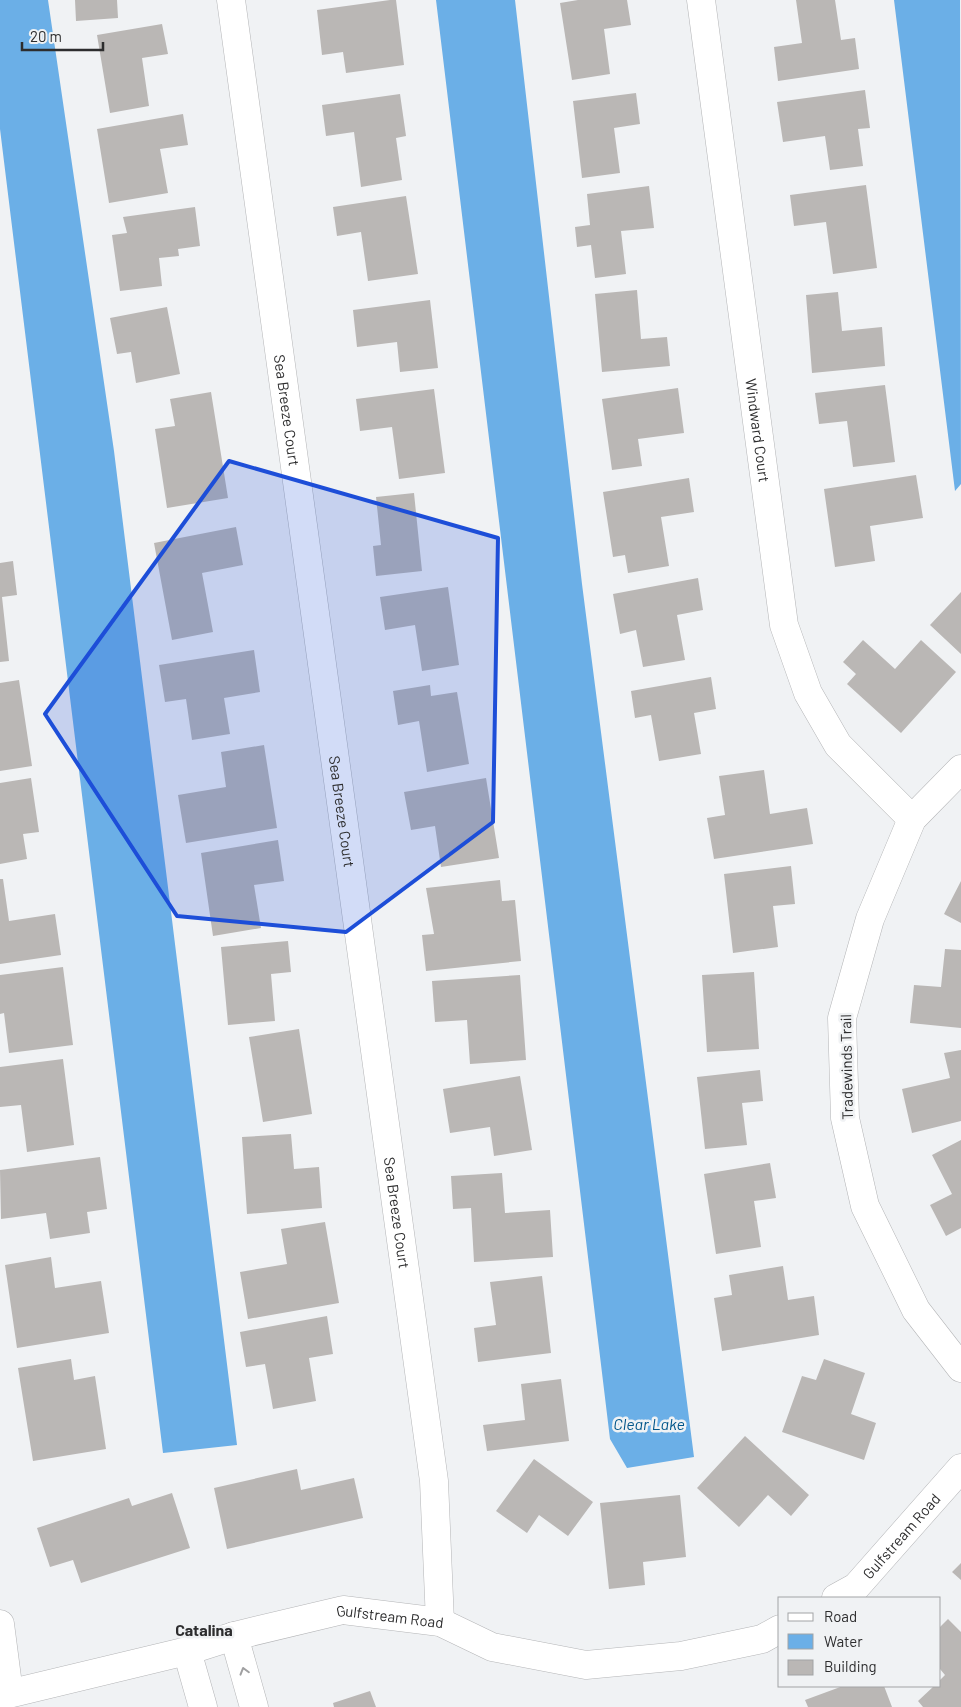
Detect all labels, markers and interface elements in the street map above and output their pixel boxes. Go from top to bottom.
scale bar [22,20,104,52]
text: 20 m [30,27,62,45]
street label: Sea Breeze Court [271,353,304,467]
street label: Windward Court [742,377,774,483]
street label: Sea Breeze Court [326,755,359,868]
street label: Tradewinds Trail [836,1014,856,1120]
street label: Sea Breeze Court [381,1156,414,1270]
water label: Clear Lake [613,1414,685,1433]
street label: Gulfstream Road [859,1489,944,1582]
legend [778,1597,941,1687]
street label: Gulfstream Road [334,1601,445,1631]
text: Road [824,1607,857,1625]
district label: Catalina [175,1620,233,1639]
text: Water [824,1632,863,1650]
text: Building [824,1657,877,1675]
one-way arrow [239,1668,249,1676]

